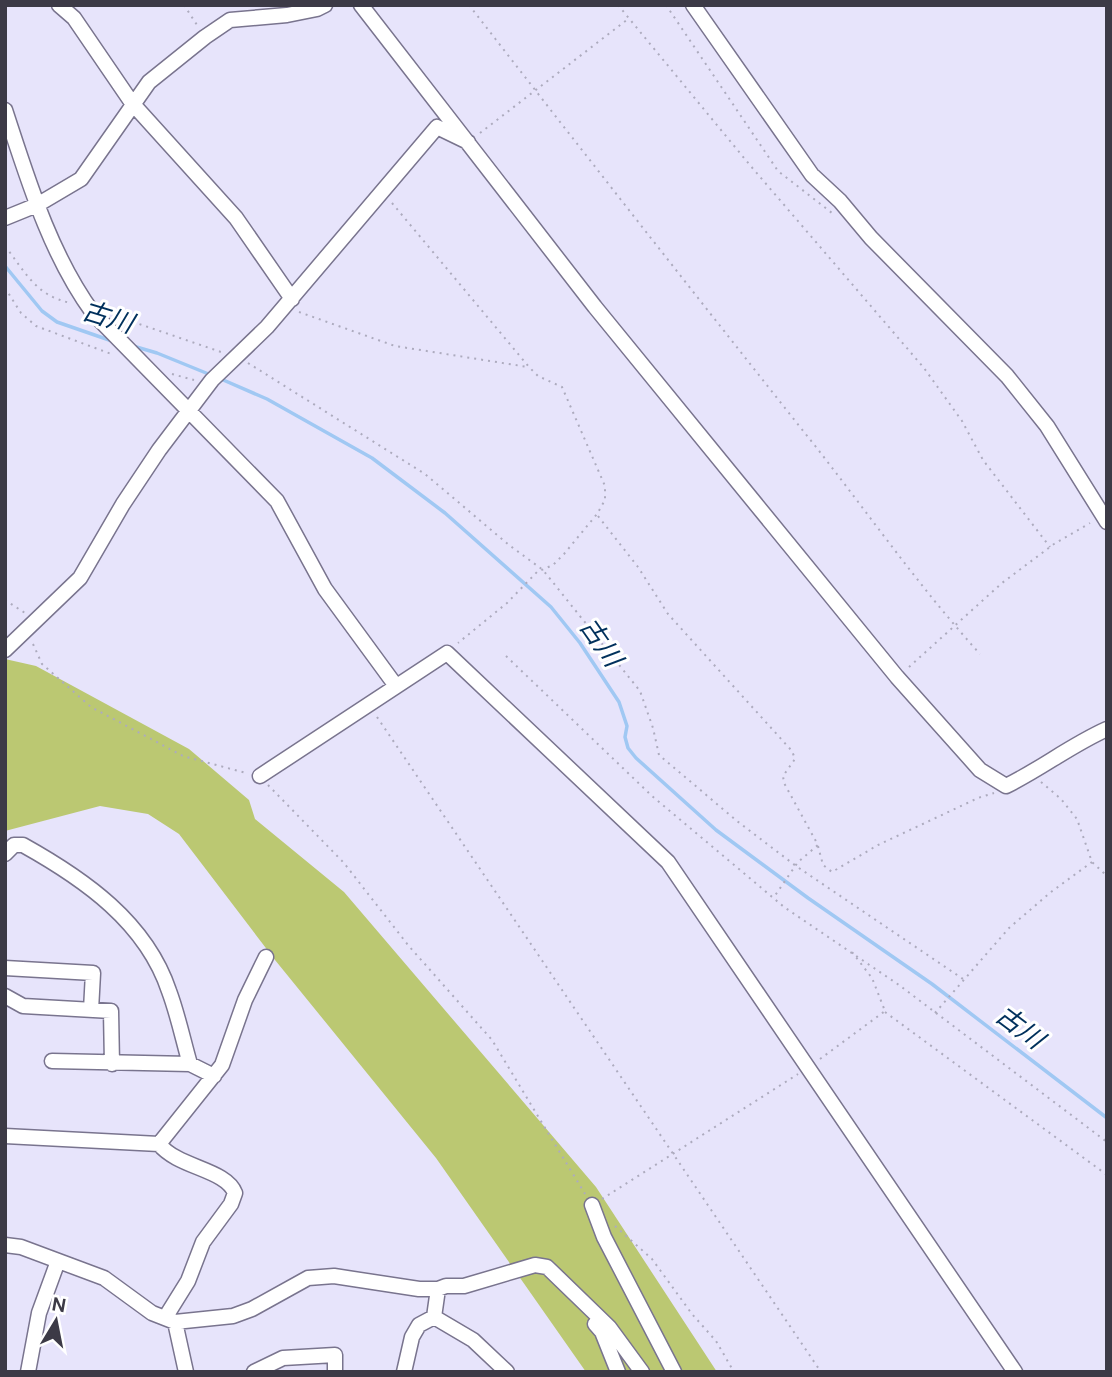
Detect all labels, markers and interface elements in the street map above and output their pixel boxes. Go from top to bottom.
water label: 古川 [78,293,141,342]
water label: 古川 [572,611,632,675]
water label: 古川 [989,998,1053,1058]
north arrow [21,1286,91,1356]
text: N [50,1291,68,1318]

